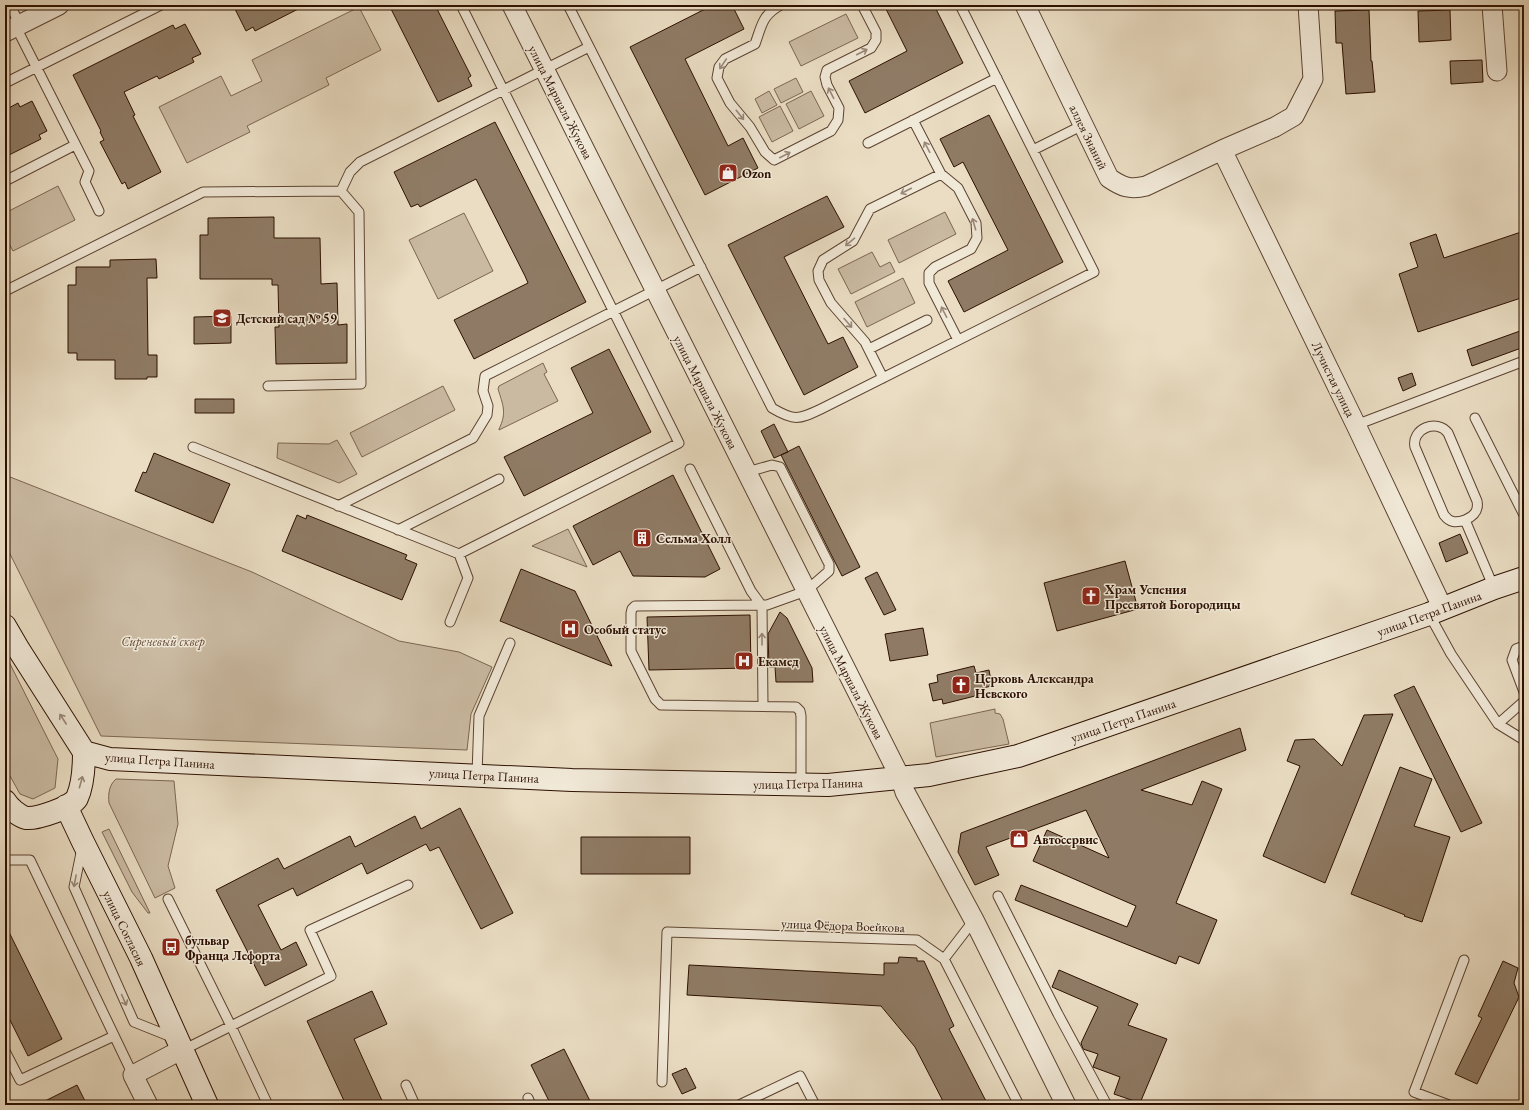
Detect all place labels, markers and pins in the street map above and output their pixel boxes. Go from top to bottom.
shop icon: Ozon [717,162,739,184]
place label: Ozon [742,165,772,182]
school or university icon: Детский сад № 59 [211,307,233,329]
place label: Детский сад № 59 [236,310,337,327]
building icon: Сельма Холл [631,527,653,549]
place label: Сельма Холл [656,530,731,547]
place label: Храм Успения Пресвятой Богородицы [1104,581,1241,613]
church icon: Храм Успения Пресвятой Богородицы [1080,585,1102,607]
hospital icon: Особый статус [559,618,581,640]
place label: Особый статус [584,621,667,638]
hospital icon: Екамед [733,650,755,672]
place label: Екамед [758,653,799,670]
place label: Церковь Александра Невского [975,670,1094,702]
church icon: Церковь Александра Невского [950,674,972,696]
shop icon: Автосервис [1008,828,1030,850]
place label: Автосервис [1032,831,1099,848]
place label: бульвар Франца Лефорта [185,932,281,964]
bus stop icon: бульвар Франца Лефорта [160,936,182,958]

